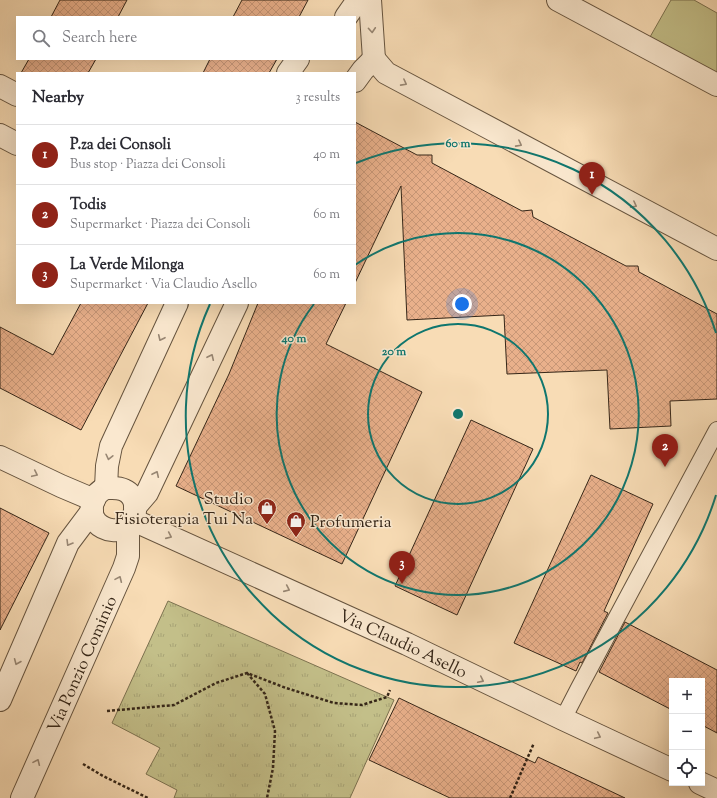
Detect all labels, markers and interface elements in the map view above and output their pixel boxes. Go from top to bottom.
search box [16,16,356,60]
icon: search [30,27,52,49]
one-way arrow [368,27,376,33]
text: Search here [62,28,137,49]
one-way arrow [400,78,407,86]
text: Nearby [32,86,84,110]
text: 3 results [295,89,340,107]
text: P.za dei Consoli [70,135,171,156]
text: 60 m [446,135,470,153]
one-way arrow [515,139,522,147]
text: 1 [43,146,47,164]
text: 40 m [313,146,340,164]
text: Bus stop · Piazza dei Consoli [70,156,226,174]
pin: 1 [579,162,605,195]
text: Todis [70,195,106,216]
one-way arrow [630,200,637,208]
text: 2 [42,206,48,224]
text: 60 m [313,206,340,224]
text: Supermarket · Piazza dei Consoli [70,216,250,234]
text: La Verde Milonga [70,255,184,276]
text: 3 [42,266,48,284]
text: 60 m [313,266,340,284]
text: Supermarket · Via Claudio Asello [70,276,257,294]
your location [452,294,472,314]
text: 40 m [281,330,306,348]
one-way arrow [158,334,166,342]
text: 20 m [382,343,406,361]
one-way arrow [206,353,214,361]
centre of rings [451,407,465,421]
pin: 2 [652,434,678,467]
one-way arrow [105,454,113,460]
one-way arrow [31,469,39,477]
one-way arrow [151,471,159,479]
place label: Studio Fisioterapia Tui Na [115,488,253,532]
shop icon: Studio Fisioterapia Tui Na [256,497,278,525]
shop icon: Profumeria [285,510,307,538]
place label: Profumeria [310,511,392,535]
one-way arrow [165,531,172,539]
one-way arrow [66,539,74,546]
pin: 3 [389,551,415,584]
one-way arrow [114,576,122,583]
one-way arrow [283,585,290,593]
street label: Via Ponzio Cominio [43,592,124,736]
street label: Via Claudio Asello [334,605,471,685]
one-way arrow [13,658,21,665]
one-way arrow [477,675,484,683]
map controls [669,678,705,786]
button: + [669,678,705,714]
button: − [669,714,705,750]
one-way arrow [594,731,602,739]
button: locate [669,750,705,786]
one-way arrow [33,759,41,766]

